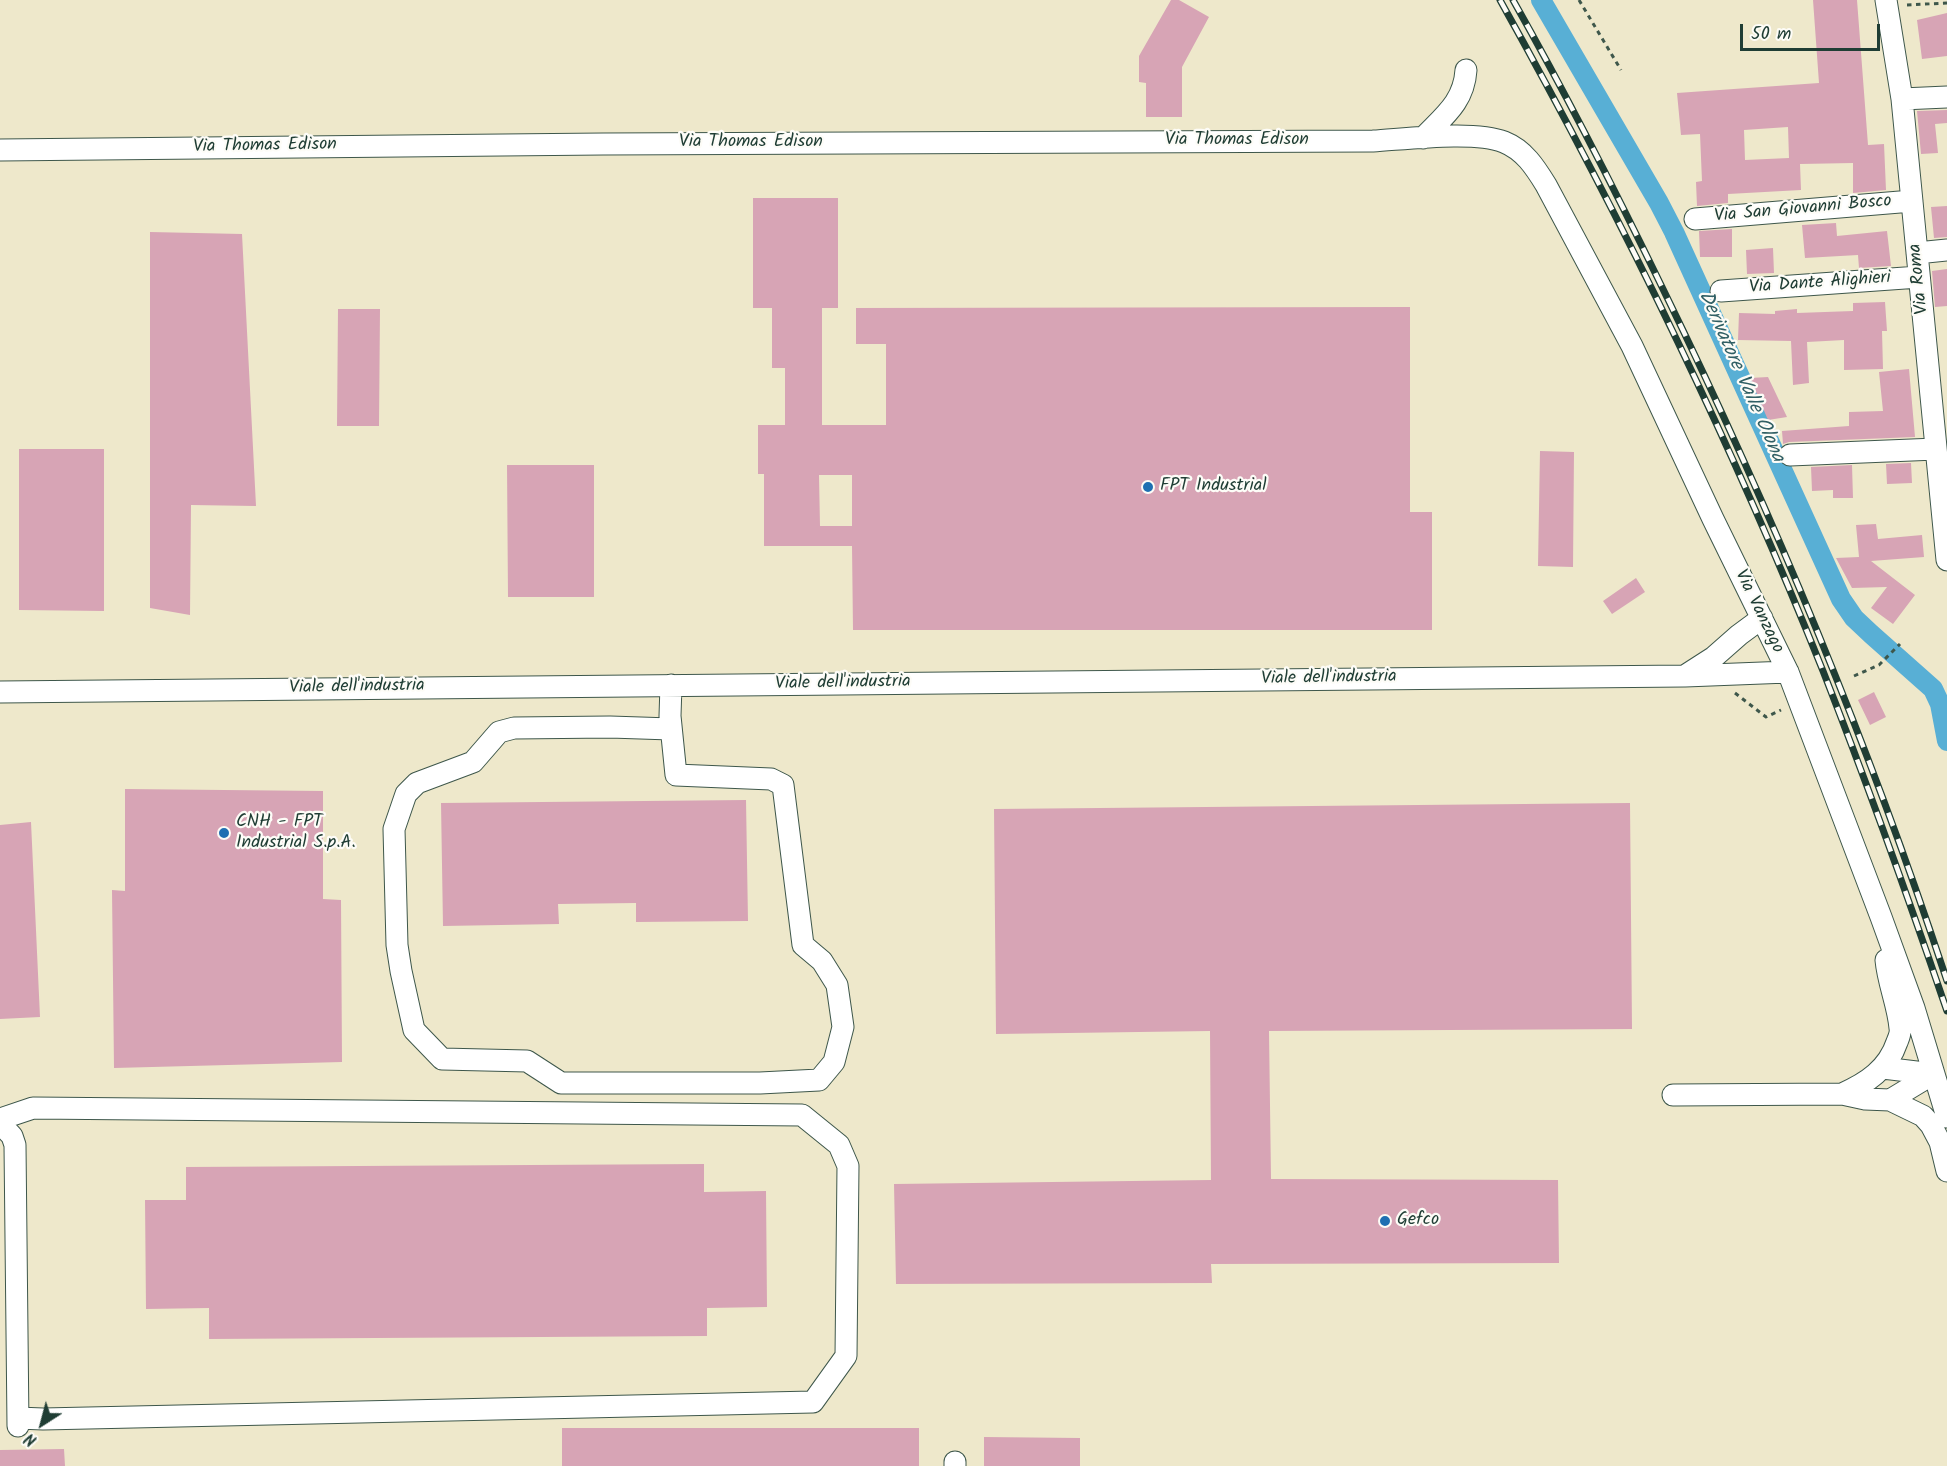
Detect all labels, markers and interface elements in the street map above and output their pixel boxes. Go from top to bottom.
scale bar [1743,12,1882,50]
text: 50 m [1751,20,1791,49]
street label: Via Thomas Edison [1165,130,1309,152]
street label: Via Thomas Edison [679,132,823,154]
street label: Via Thomas Edison [193,135,337,159]
street label: Via San Giovanni Bosco [1713,191,1893,229]
street label: Via Roma [1906,243,1934,315]
street label: Via Dante Alighieri [1748,268,1892,300]
water label: Derivatore Valle Olona [1691,288,1789,466]
place label: FPT Industrial [1160,476,1267,498]
marker: FPT Industrial [1141,480,1155,494]
street label: Via Vanzago [1729,567,1787,657]
street label: Viale dell'industria [1261,667,1397,691]
street label: Viale dell'industria [775,672,911,696]
street label: Viale dell'industria [289,676,425,700]
place label: CNH - FPT Industrial S.p.A. [236,812,356,854]
marker: CNH - FPT Industrial S.p.A. [217,826,231,840]
place label: Gefco [1397,1210,1439,1232]
marker: Gefco [1378,1214,1392,1228]
north arrow [12,1394,72,1454]
text: N [20,1426,43,1452]

